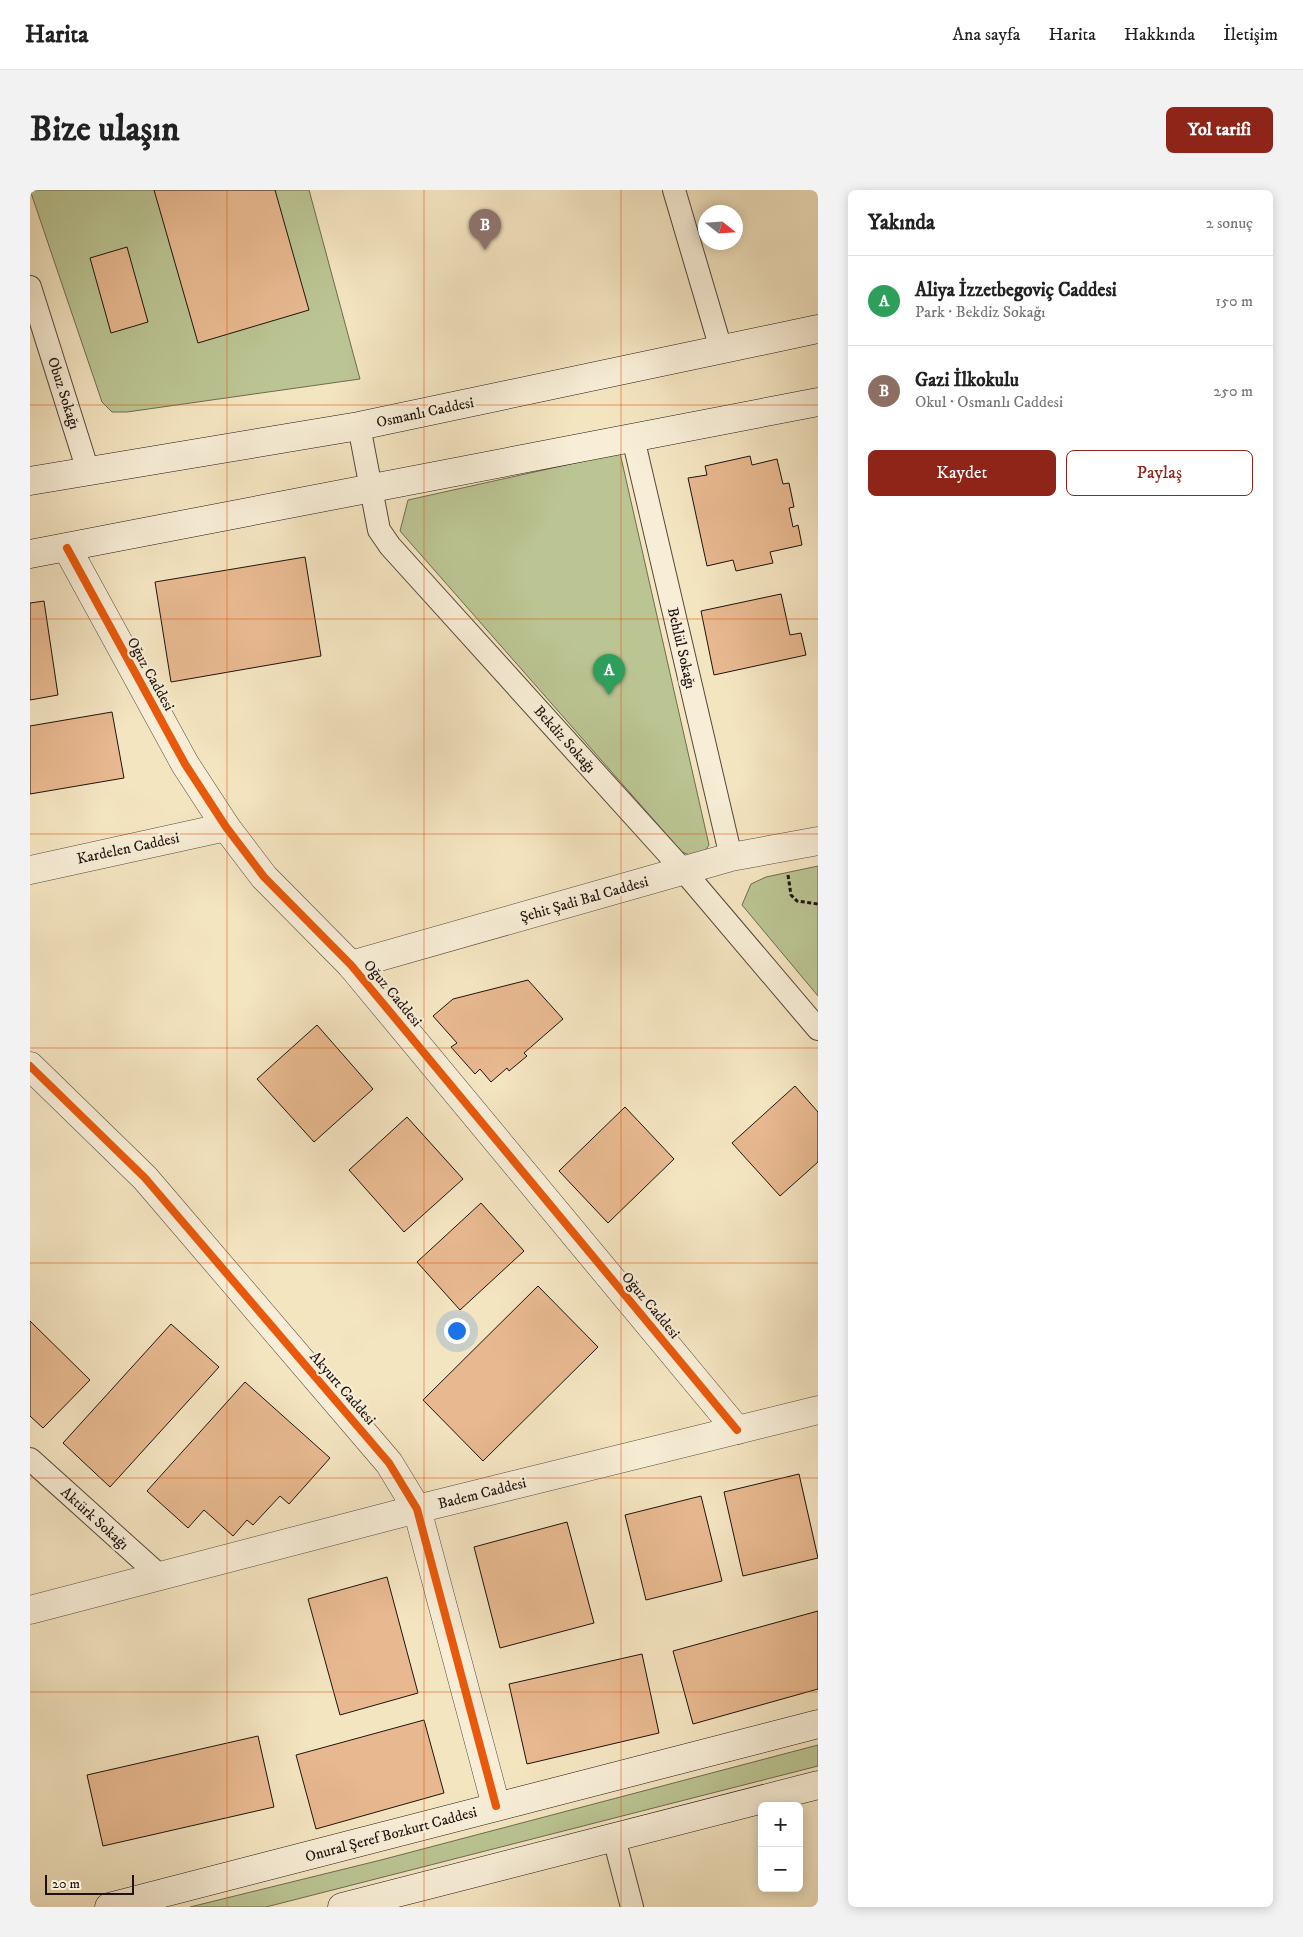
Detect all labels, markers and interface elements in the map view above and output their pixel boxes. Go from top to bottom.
text: Harita [25,20,88,50]
text: Ana sayfa [953,24,1020,46]
text: Harita [1048,24,1096,46]
text: Hakkında [1124,24,1195,46]
text: İletişim [1223,24,1278,46]
button: Yol tarifi [1166,107,1273,153]
text: Bize ulaşın [30,108,180,152]
north arrow [698,205,743,250]
pin: B [469,209,501,250]
text: Yakında [868,210,935,236]
text: 2 sonuç [1206,213,1253,233]
text: Aliya İzzetbegoviç Caddesi [915,279,1117,302]
text: A [879,291,889,311]
text: 150 m [1215,291,1253,311]
text: Park · Bekdiz Sokağı [915,302,1045,322]
street label: Obuz Sokağı [43,355,84,432]
text: Gazi İlkokulu [915,369,1019,392]
text: B [879,381,889,401]
text: 250 m [1213,381,1253,401]
text: Okul · Osmanlı Caddesi [915,392,1063,412]
street label: Osmanlı Caddesi [375,393,476,432]
button: Kaydet [868,450,1056,496]
button: Paylaş [1066,450,1253,496]
street label: Behlül Sokağı [663,606,700,691]
street label: Oğuz Caddesi [123,634,179,715]
pin: A [593,654,625,695]
street label: Bekdiz Sokağı [529,702,600,777]
street label: Kardelen Caddesi [75,828,181,869]
street label: Şehit Şadi Bal Caddesi [518,872,651,927]
street label: Oğuz Caddesi [359,956,426,1031]
street label: Oğuz Caddesi [617,1268,684,1343]
your location [444,1318,470,1344]
street label: Akyurt Caddesi [305,1348,380,1429]
street label: Badem Caddesi [436,1473,528,1514]
street label: Aktürk Sokağı [57,1483,133,1554]
street label: Onural Şeref Bozkurt Caddesi [303,1802,479,1867]
map controls [758,1802,803,1892]
button: + [758,1802,803,1847]
button: − [758,1847,803,1892]
scale bar [45,1872,134,1895]
text: 20 m [52,1875,80,1893]

